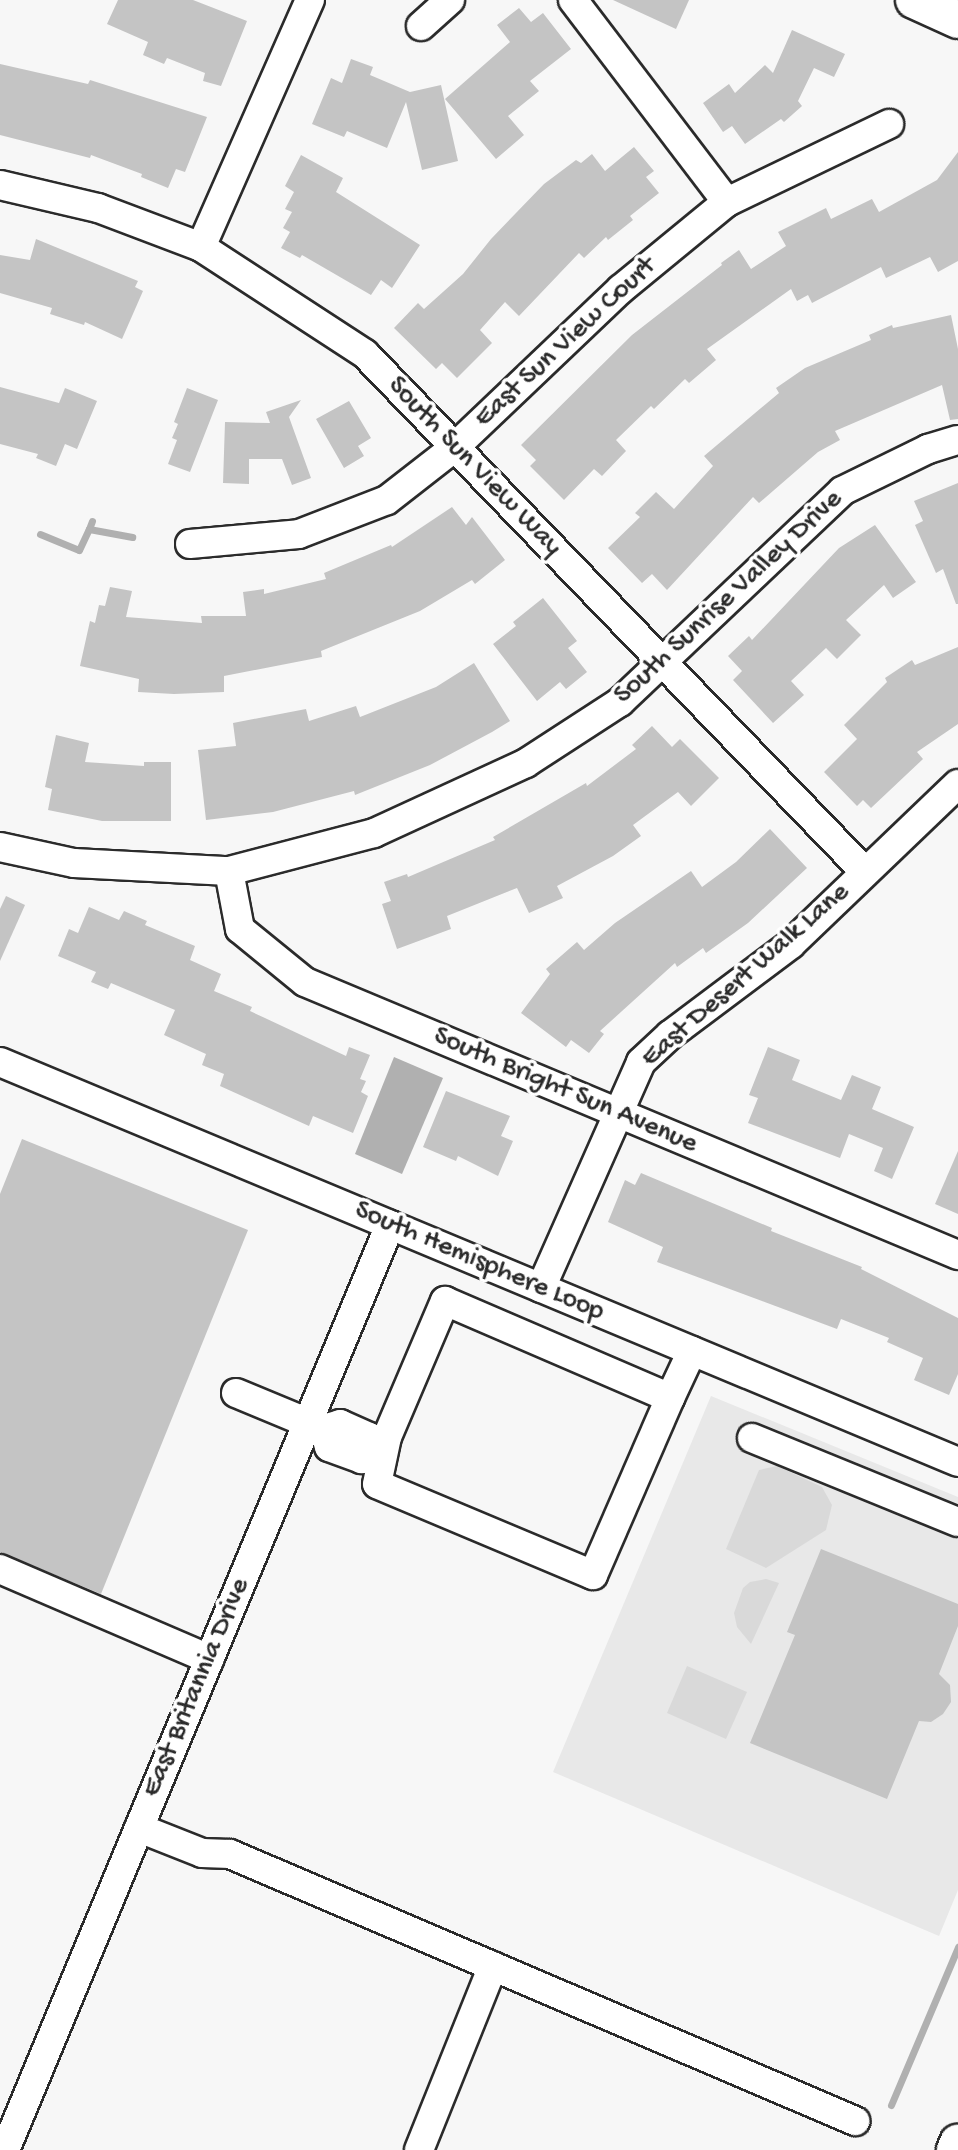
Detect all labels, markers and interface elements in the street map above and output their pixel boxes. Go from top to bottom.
street label: East Sun View Court [468,250,664,436]
street label: South Sun View Way [379,370,569,564]
street label: South Sunrise Valley Drive [608,483,850,713]
street label: East Desert Walk Lane [635,876,857,1076]
street label: South Bright Sun Avenue [428,1020,702,1162]
street label: South Hemisphere Loop [349,1194,609,1330]
street label: East Britannia Drive [136,1574,258,1802]

